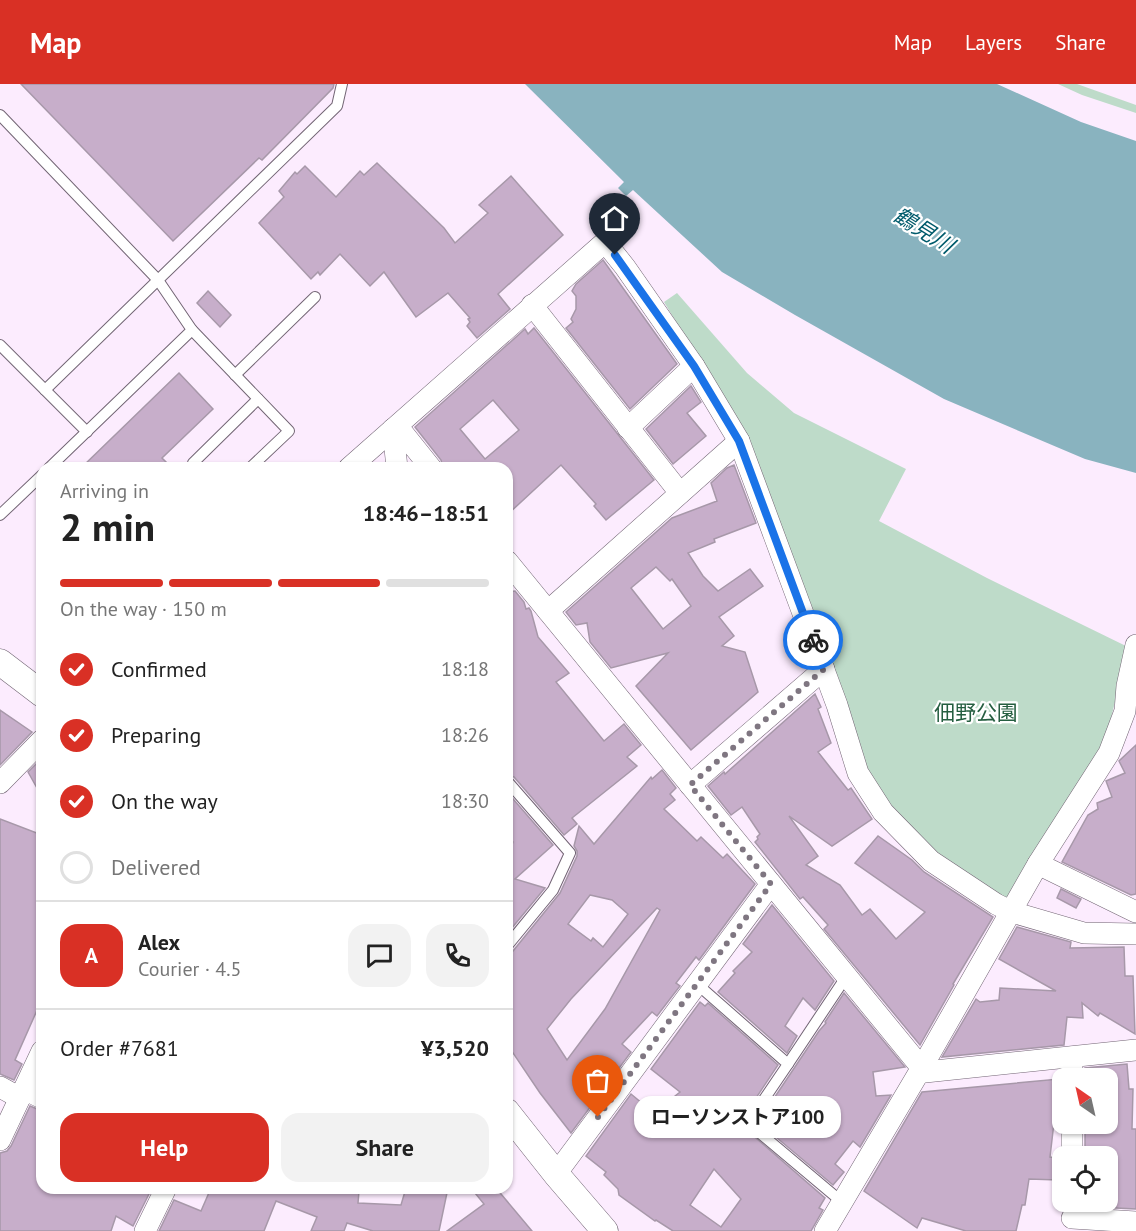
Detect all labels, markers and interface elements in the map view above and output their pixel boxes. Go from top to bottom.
text: Map [30,24,81,61]
text: Map [894,29,932,56]
text: Layers [965,29,1022,56]
text: Share [1055,29,1106,56]
pin [589,193,640,255]
water label: 鶴見川 [889,201,961,260]
icon: home [598,202,631,235]
text: Arriving in [60,478,149,504]
text: 18:46–18:51 [363,499,489,527]
text: 2 min [60,501,155,552]
text: On the way · 150 m [60,596,227,622]
courier [783,610,843,670]
icon: bike [797,624,830,657]
icon: check [60,653,93,686]
text: Confirmed [111,655,207,683]
text: 18:18 [441,656,489,682]
park label: 佃野公園 [934,699,1018,726]
icon: check [60,719,93,752]
text: Preparing [111,721,201,749]
text: 18:26 [441,722,489,748]
icon: check [60,785,93,818]
text: On the way [111,787,218,815]
text: 18:30 [441,788,489,814]
text: Delivered [111,853,201,881]
button: chat [348,924,411,987]
button: phone [426,924,489,987]
text: Alex [138,928,180,956]
text: A [85,941,98,969]
text: Courier · 4.5 [138,956,241,982]
text: Order #7681 [60,1034,179,1062]
text: ¥3,520 [421,1034,489,1062]
pin [572,1055,623,1117]
icon: bag [581,1064,614,1097]
north arrow [1052,1068,1118,1134]
map controls [1052,1068,1118,1212]
callout: ローソンストア100 [634,1096,841,1138]
text: ローソンストア100 [651,1104,824,1130]
button: Help [60,1113,269,1182]
button: Share [281,1113,489,1182]
button: locate [1052,1146,1118,1212]

